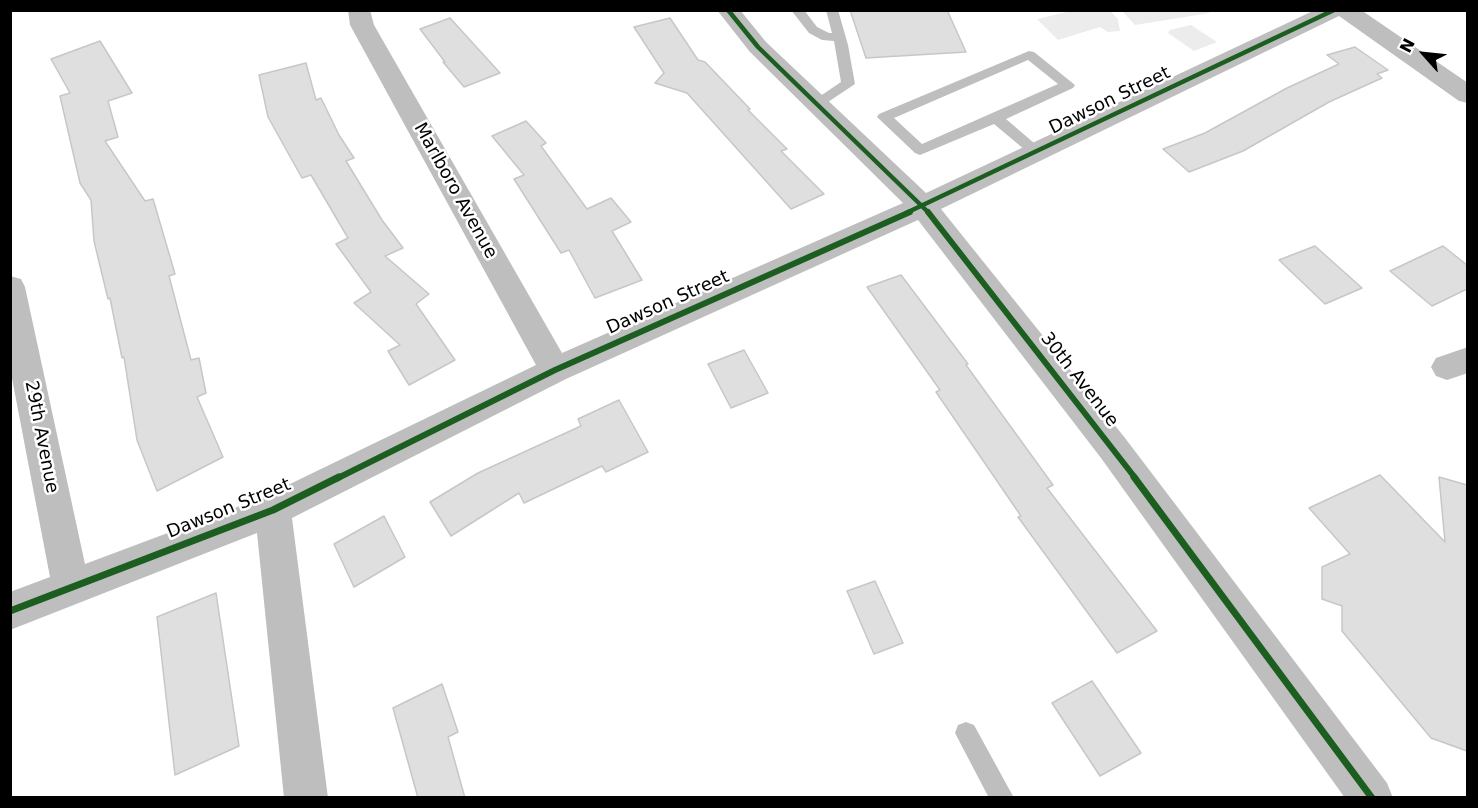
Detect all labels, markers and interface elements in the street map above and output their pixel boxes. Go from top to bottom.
north arrow [1394,24,1454,84]
text: N [1396,35,1419,56]
street label: Dawson Street [1046,62,1174,140]
street label: Marlboro Avenue [409,119,501,263]
street label: Dawson Street [603,266,733,340]
street label: 30th Avenue [1035,328,1123,432]
street label: 29th Avenue [20,379,62,495]
street label: Dawson Street [164,474,294,544]

